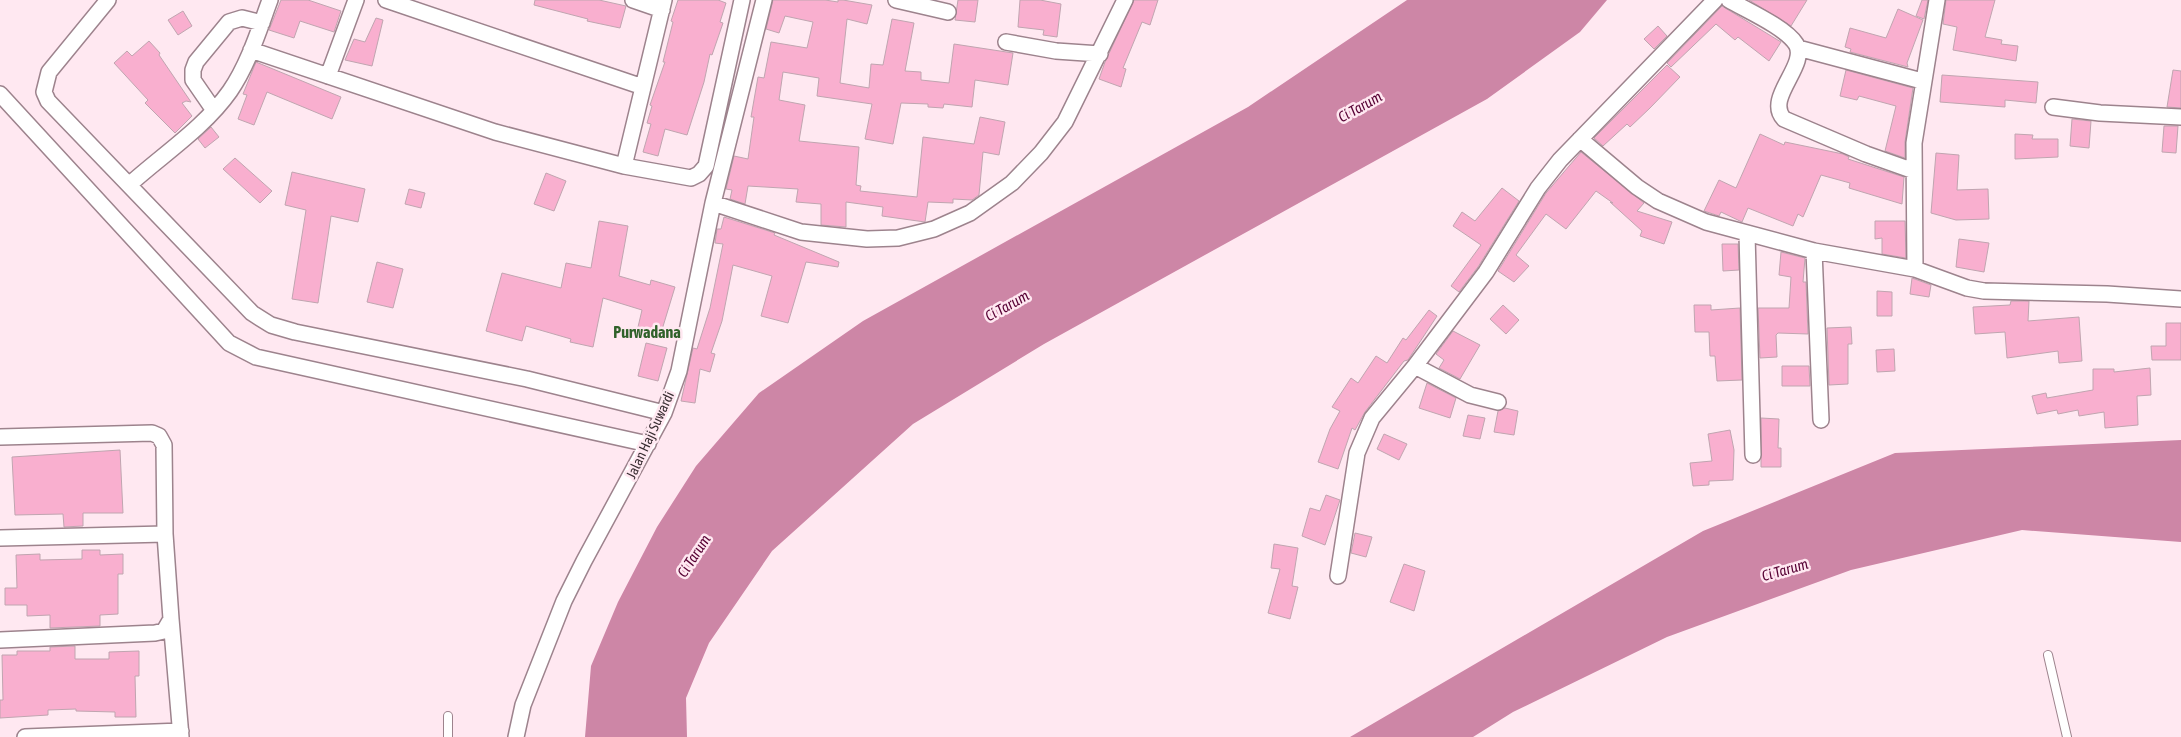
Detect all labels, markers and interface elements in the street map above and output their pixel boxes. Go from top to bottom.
water label: Ci Tarum [1335,88,1385,125]
water label: Ci Tarum [982,287,1032,324]
district label: Purwadana [613,323,681,341]
street label: Jalan Haji Suwardi [623,389,677,481]
water label: Ci Tarum [674,531,714,580]
water label: Ci Tarum [1760,555,1810,584]

